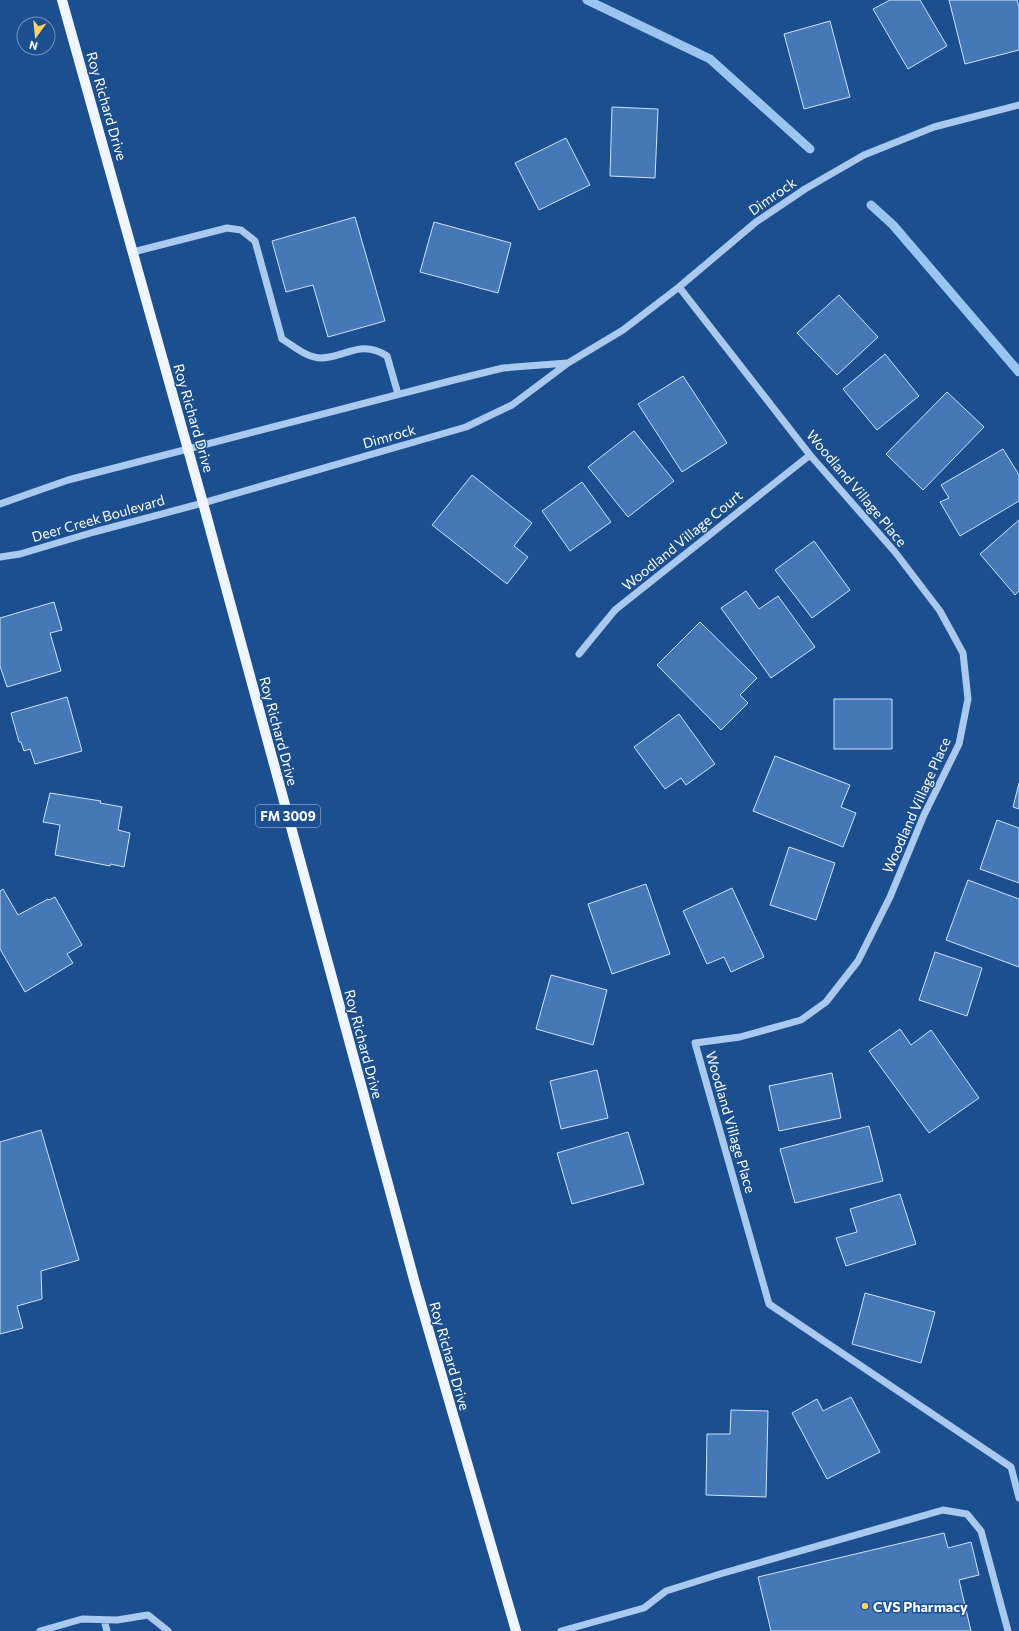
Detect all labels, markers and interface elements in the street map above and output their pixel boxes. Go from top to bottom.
north arrow [16,16,56,56]
text: N [28,39,39,53]
street label: Roy Richard Drive [83,50,131,162]
street label: Dimrock [745,173,799,219]
street label: Roy Richard Drive [170,362,218,474]
street label: Dimrock [361,420,418,452]
street label: Woodland Village Place [803,426,911,550]
street label: Woodland Village Court [618,486,746,594]
street label: Deer Creek Boulevard [30,491,166,545]
street label: Roy Richard Drive [256,675,302,787]
street label: Woodland Village Place [878,734,954,876]
road number: FM 3009 [256,805,320,827]
street label: Roy Richard Drive [341,988,387,1100]
street label: Woodland Village Place [703,1049,759,1195]
street label: Roy Richard Drive [426,1300,474,1412]
place label: CVS Pharmacy [873,1598,968,1615]
marker: CVS Pharmacy [860,1601,870,1611]

